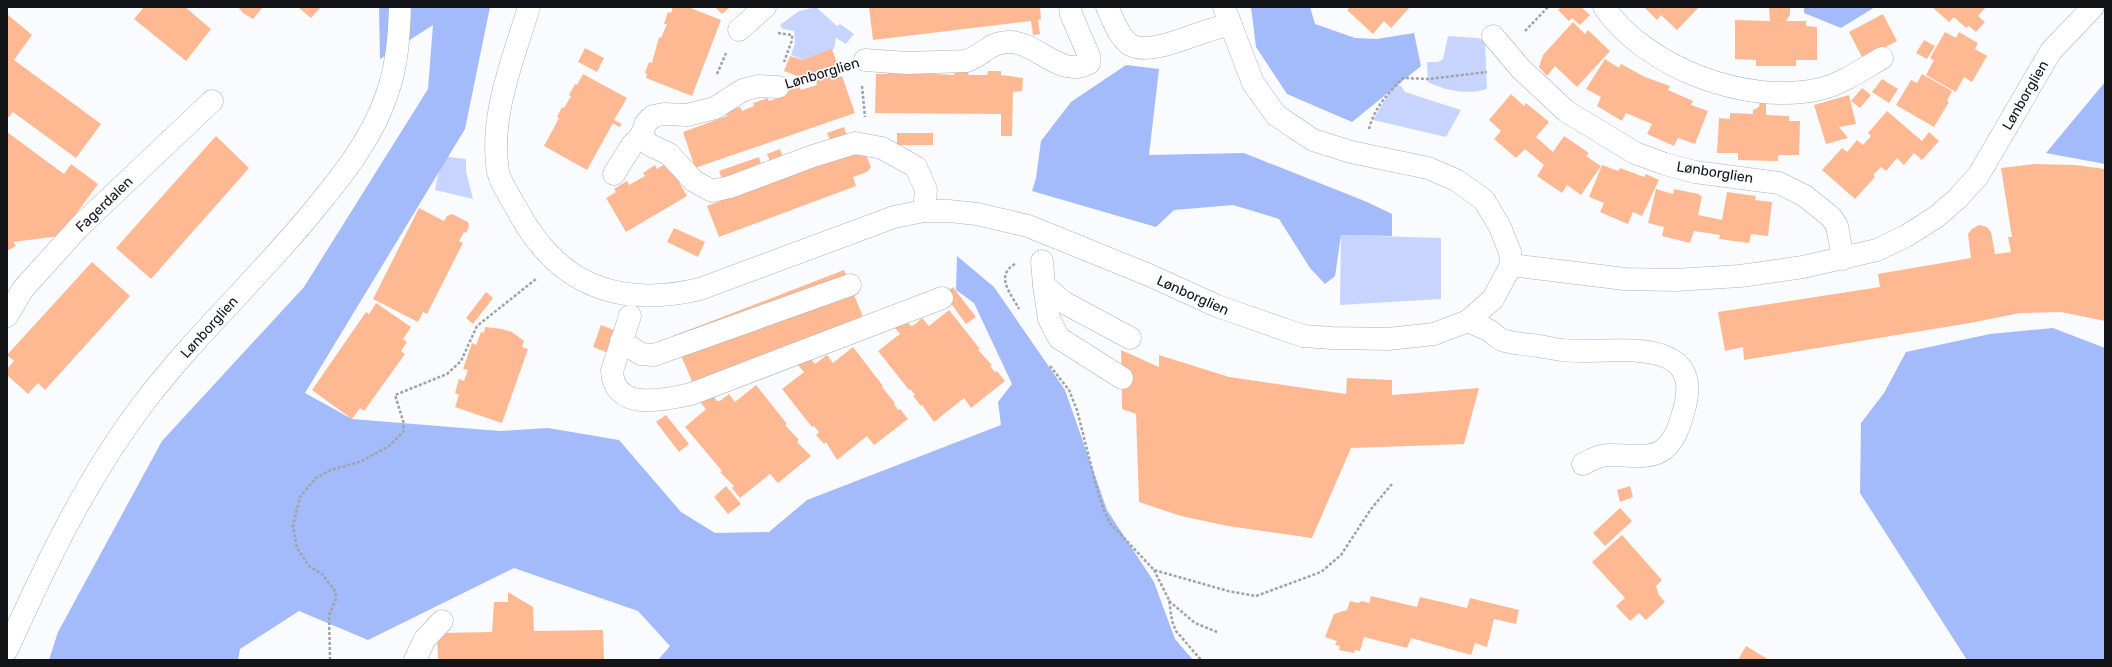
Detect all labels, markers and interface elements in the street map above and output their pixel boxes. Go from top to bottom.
street label: Lønborglien [783,54,862,93]
street label: Lønborglien [1999,58,2052,133]
street label: Lønborglien [1675,158,1754,187]
street label: Fagerdalen [72,173,136,236]
street label: Lønborglien [1154,272,1232,319]
street label: Lønborglien [177,293,242,362]

